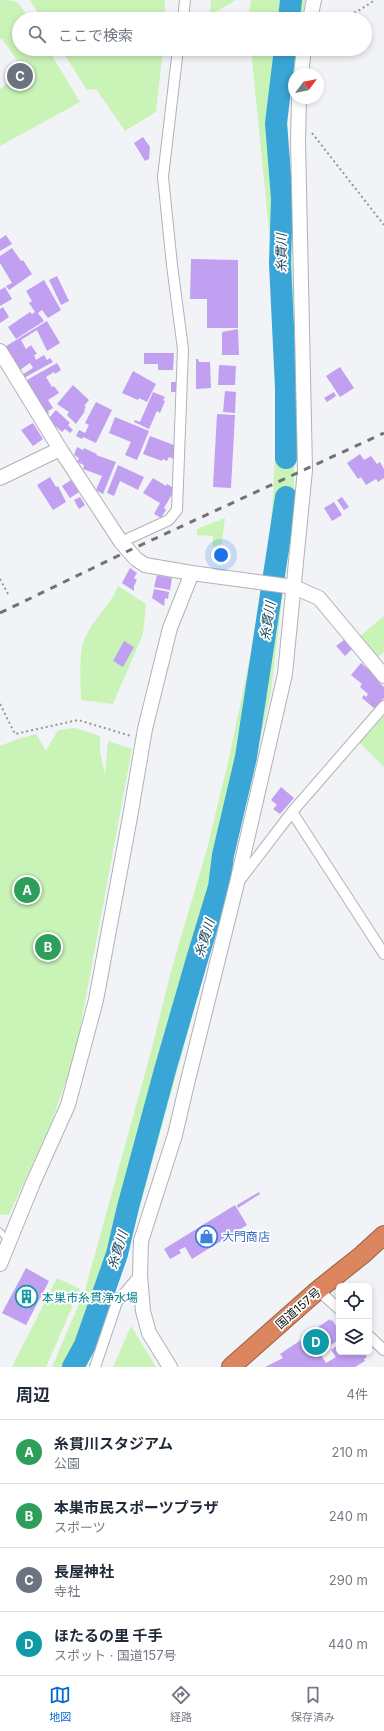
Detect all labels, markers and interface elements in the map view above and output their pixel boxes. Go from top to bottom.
search box [12,12,372,56]
icon: search [26,23,48,45]
text: ここで検索 [58,26,133,45]
pin: C [7,61,33,91]
north arrow [288,68,324,104]
water label: 糸貫川 [273,232,289,273]
your location [211,545,231,565]
water label: 糸貫川 [256,599,278,642]
pin: A [14,875,40,905]
water label: 糸貫川 [191,915,218,959]
pin: B [35,932,61,962]
shop icon: 大門商店 [194,1223,220,1249]
water label: 糸貫川 [104,1227,131,1271]
place label: 大門商店 [222,1229,270,1244]
map controls [336,1283,372,1355]
button: locate [336,1283,372,1319]
building icon: 本巣市糸貫浄水場 [13,1284,39,1310]
street label: 国道157号 [272,1284,324,1332]
place label: 本巣市糸貫浄水場 [42,1290,138,1305]
button: layers [336,1319,372,1355]
pin: D [303,1327,329,1357]
text: 周辺 [16,1385,50,1405]
text: 4件 [347,1386,368,1402]
text: 糸貫川スタジアム [54,1434,173,1453]
text: A [24,1444,34,1460]
text: 210 m [332,1444,368,1460]
text: 公園 [54,1455,80,1471]
text: 本巣市民スポーツプラザ [54,1498,219,1517]
text: B [25,1508,33,1524]
text: 240 m [329,1508,368,1524]
text: スポーツ [54,1519,106,1535]
text: 長屋神社 [54,1562,114,1581]
text: C [24,1572,34,1588]
text: 290 m [329,1572,368,1588]
text: 寺社 [54,1583,80,1599]
text: ほたるの里 千手 [54,1626,163,1645]
text: D [24,1636,34,1652]
text: 440 m [328,1636,368,1652]
text: スポット · 国道157号 [54,1647,177,1663]
tab: 地図 [49,1684,71,1724]
tab: 経路 [170,1684,192,1724]
tab: 保存済み [291,1684,335,1724]

